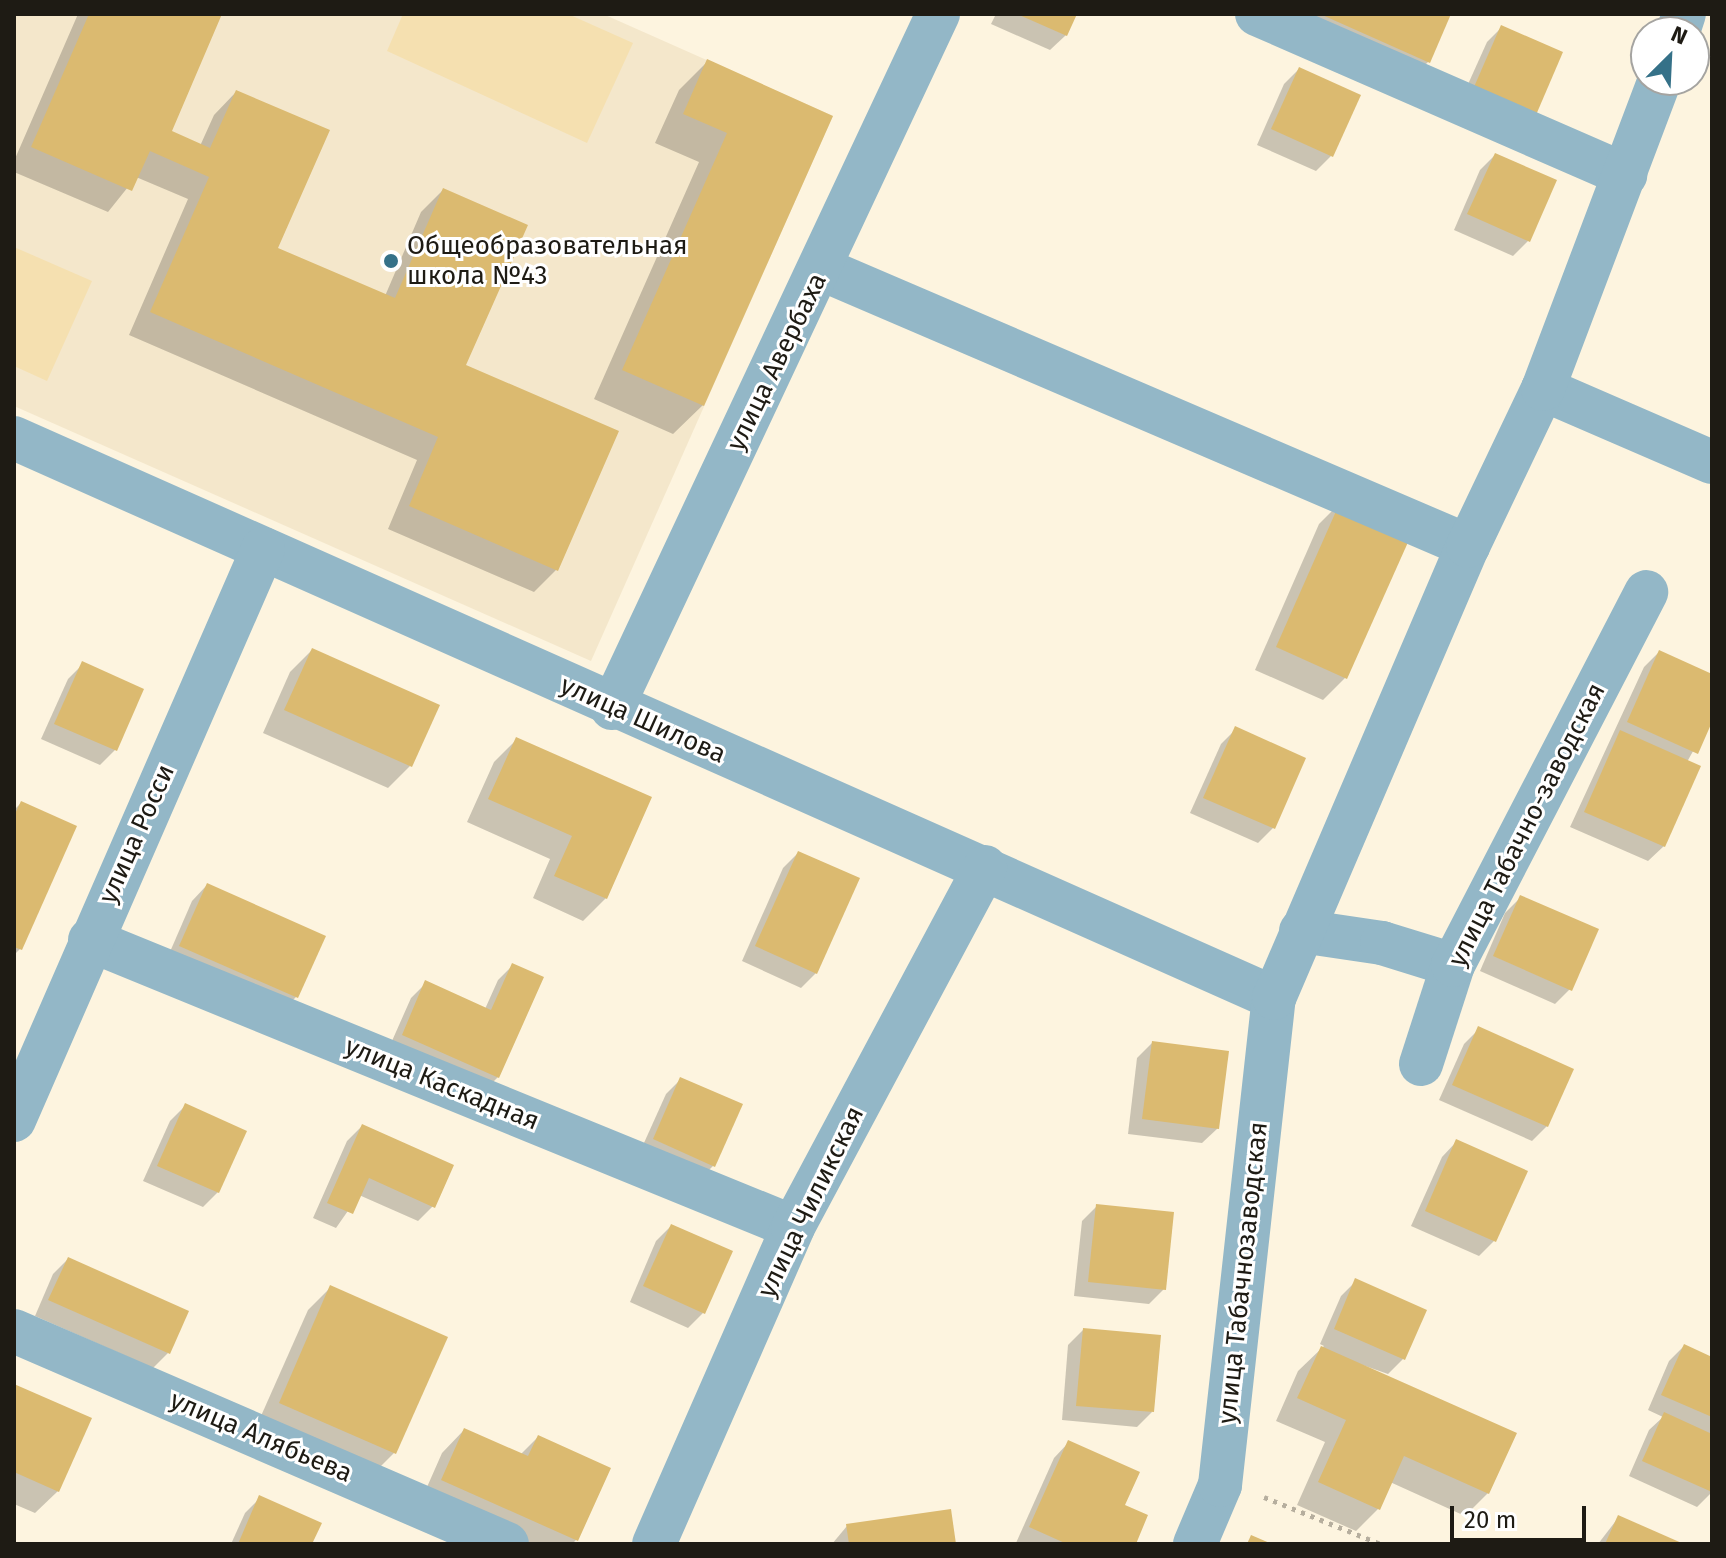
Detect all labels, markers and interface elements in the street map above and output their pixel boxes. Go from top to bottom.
north arrow [1630,16,1710,96]
text: N [1667,20,1691,51]
place label: Общеобразовательная школа №43 [407,230,688,292]
marker: Общеобразовательная школа №43 [382,252,400,270]
street label: улица Авербаха [721,268,833,456]
street label: улица Шилова [555,670,731,770]
street label: улица Табачно-заводская [1442,678,1612,972]
street label: улица Росси [92,760,182,908]
street label: улица Каскадная [340,1031,544,1137]
street label: улица Чиликская [751,1101,871,1303]
street label: улица Табачнозаводская [1212,1120,1274,1426]
street label: улица Алябьева [165,1385,357,1489]
scale bar [1454,1490,1590,1540]
text: 20 m [1464,1506,1516,1534]

